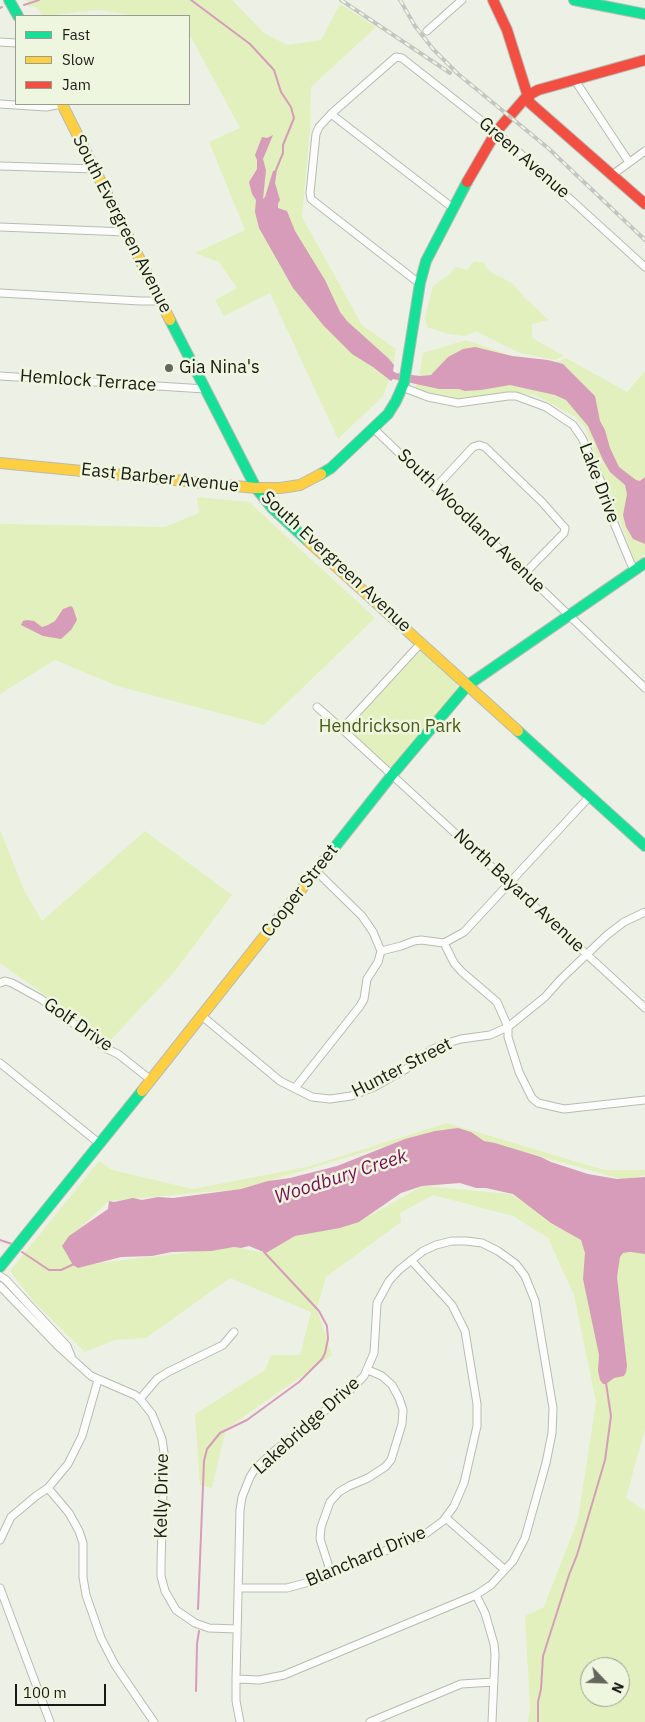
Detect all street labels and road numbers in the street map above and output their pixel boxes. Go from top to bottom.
street label: Green Avenue [474,113,574,203]
street label: South Evergreen Avenue [68,131,176,317]
street label: Hemlock Terrace [19,365,157,397]
street label: Lake Drive [574,440,624,526]
street label: South Woodland Avenue [392,445,550,597]
street label: East Barber Avenue [80,459,240,497]
street label: South Evergreen Avenue [257,487,415,637]
street label: North Bayard Avenue [449,825,589,957]
street label: Cooper Street [257,840,343,942]
street label: Golf Drive [39,993,117,1057]
street label: Hunter Street [348,1034,456,1102]
street label: Lakebridge Drive [250,1373,364,1479]
street label: Kelly Drive [150,1453,174,1539]
street label: Blanchard Drive [303,1522,429,1592]

